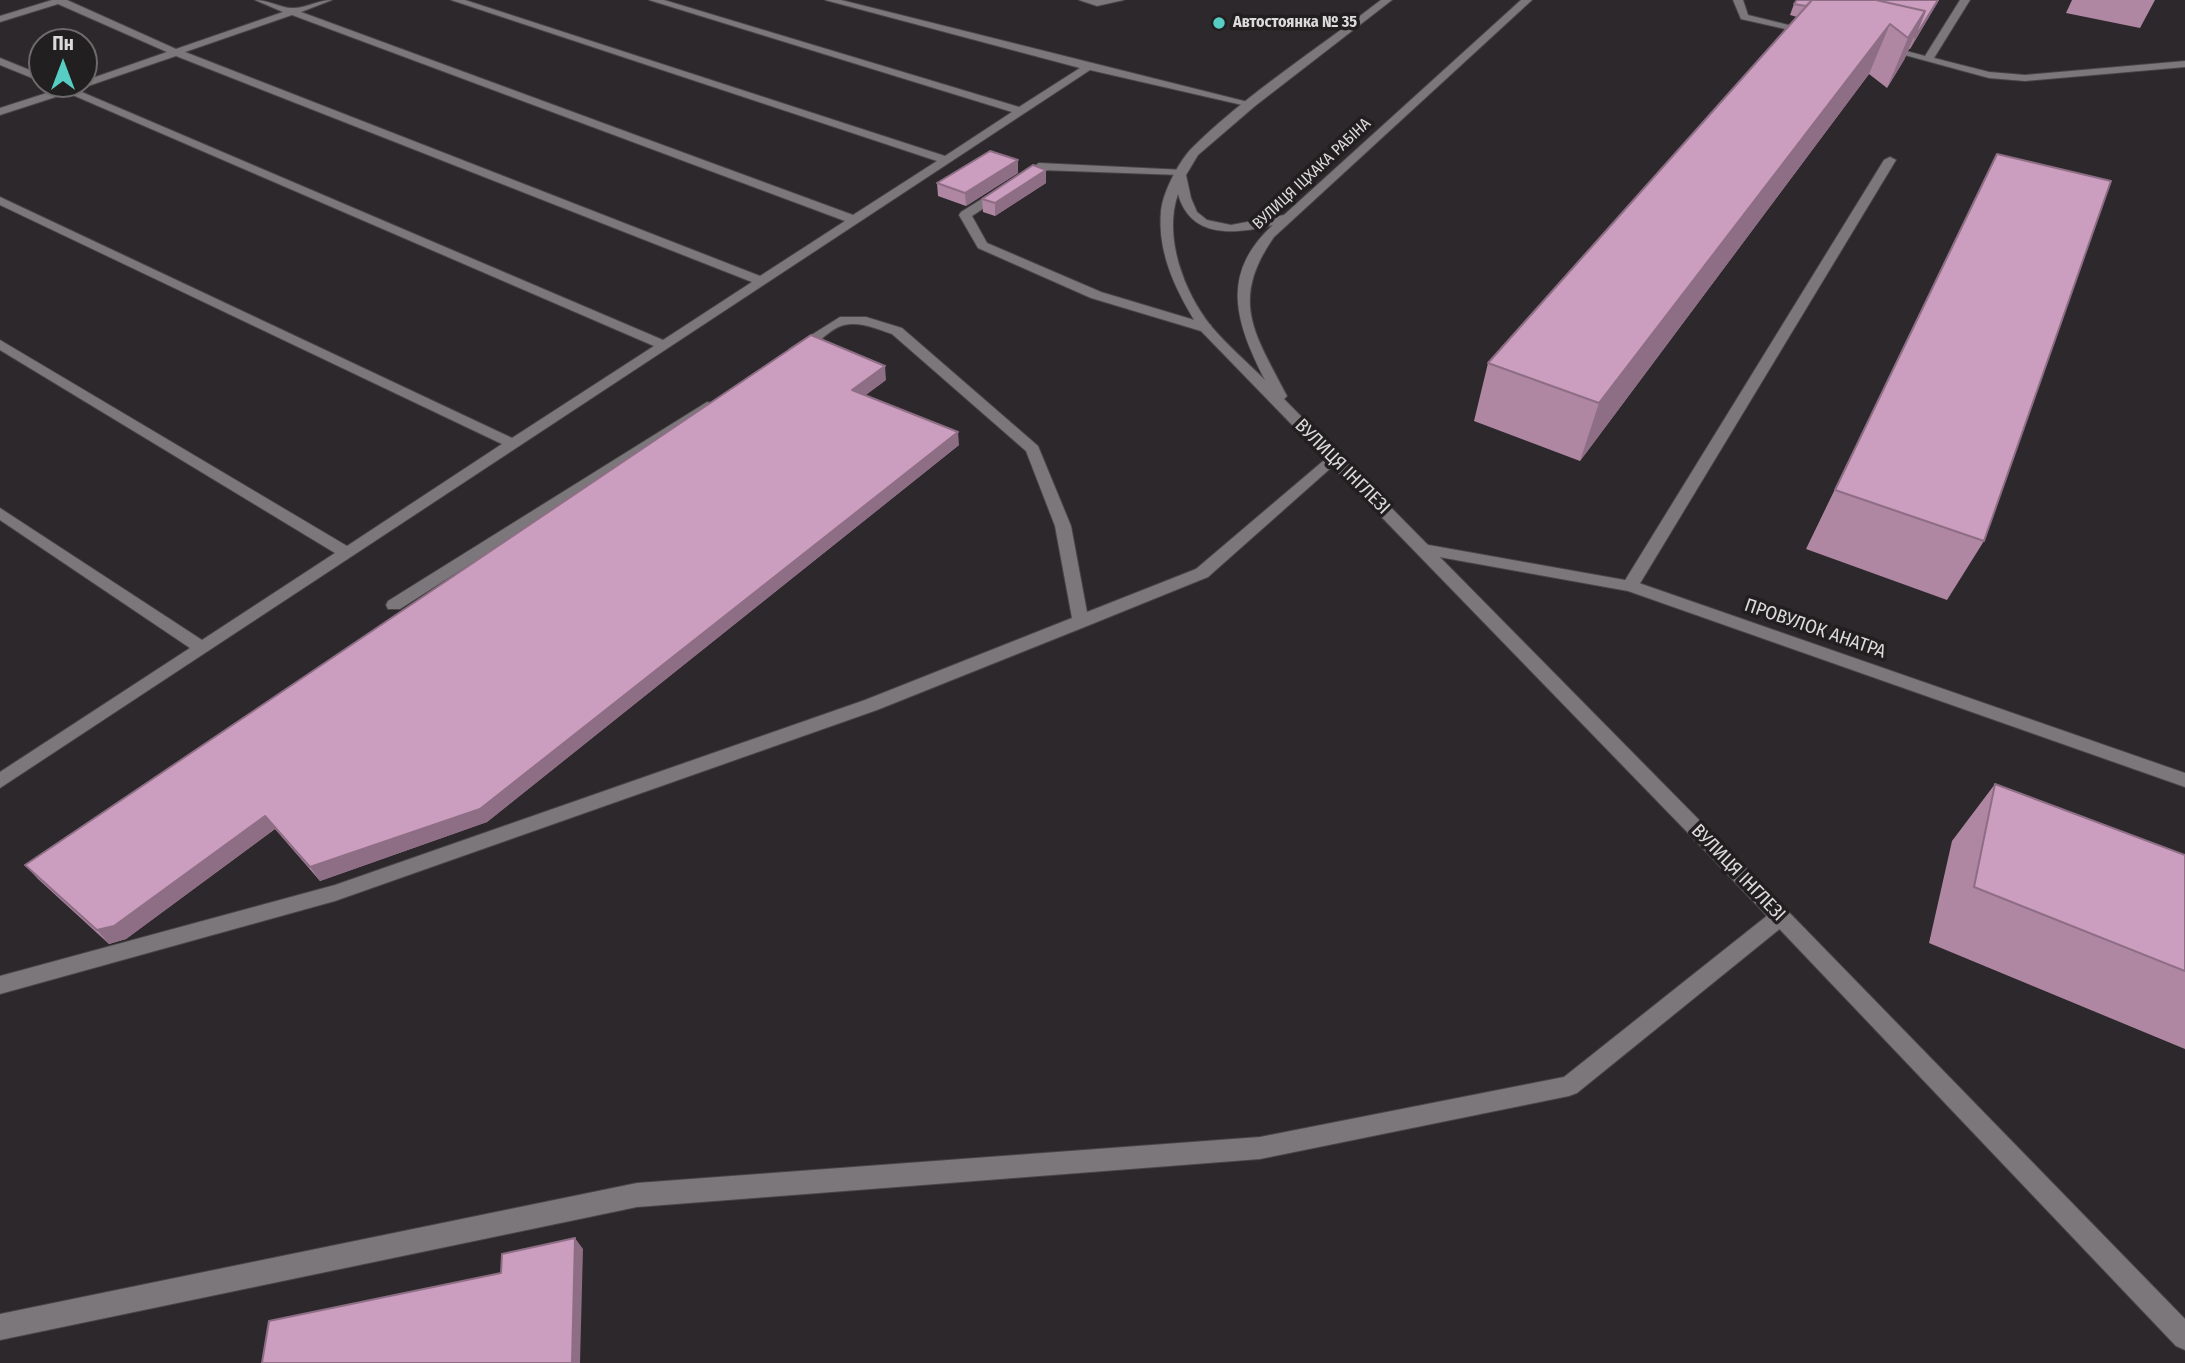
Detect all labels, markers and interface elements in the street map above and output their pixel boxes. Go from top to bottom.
place label: Автостоянка № 35 [1233,13,1357,33]
marker: Автостоянка № 35 [1211,15,1227,31]
north arrow [28,28,98,98]
text: Пн [52,32,74,55]
street label: ВУЛИЦЯ ІЦХАКА РАБІНА [1249,114,1375,234]
street label: ВУЛИЦЯ ІНГЛЕЗІ [1290,415,1394,519]
street label: ПРОВУЛОК АНАТРА [1741,594,1889,664]
street label: ВУЛИЦЯ ІНГЛЕЗІ [1686,820,1790,926]

